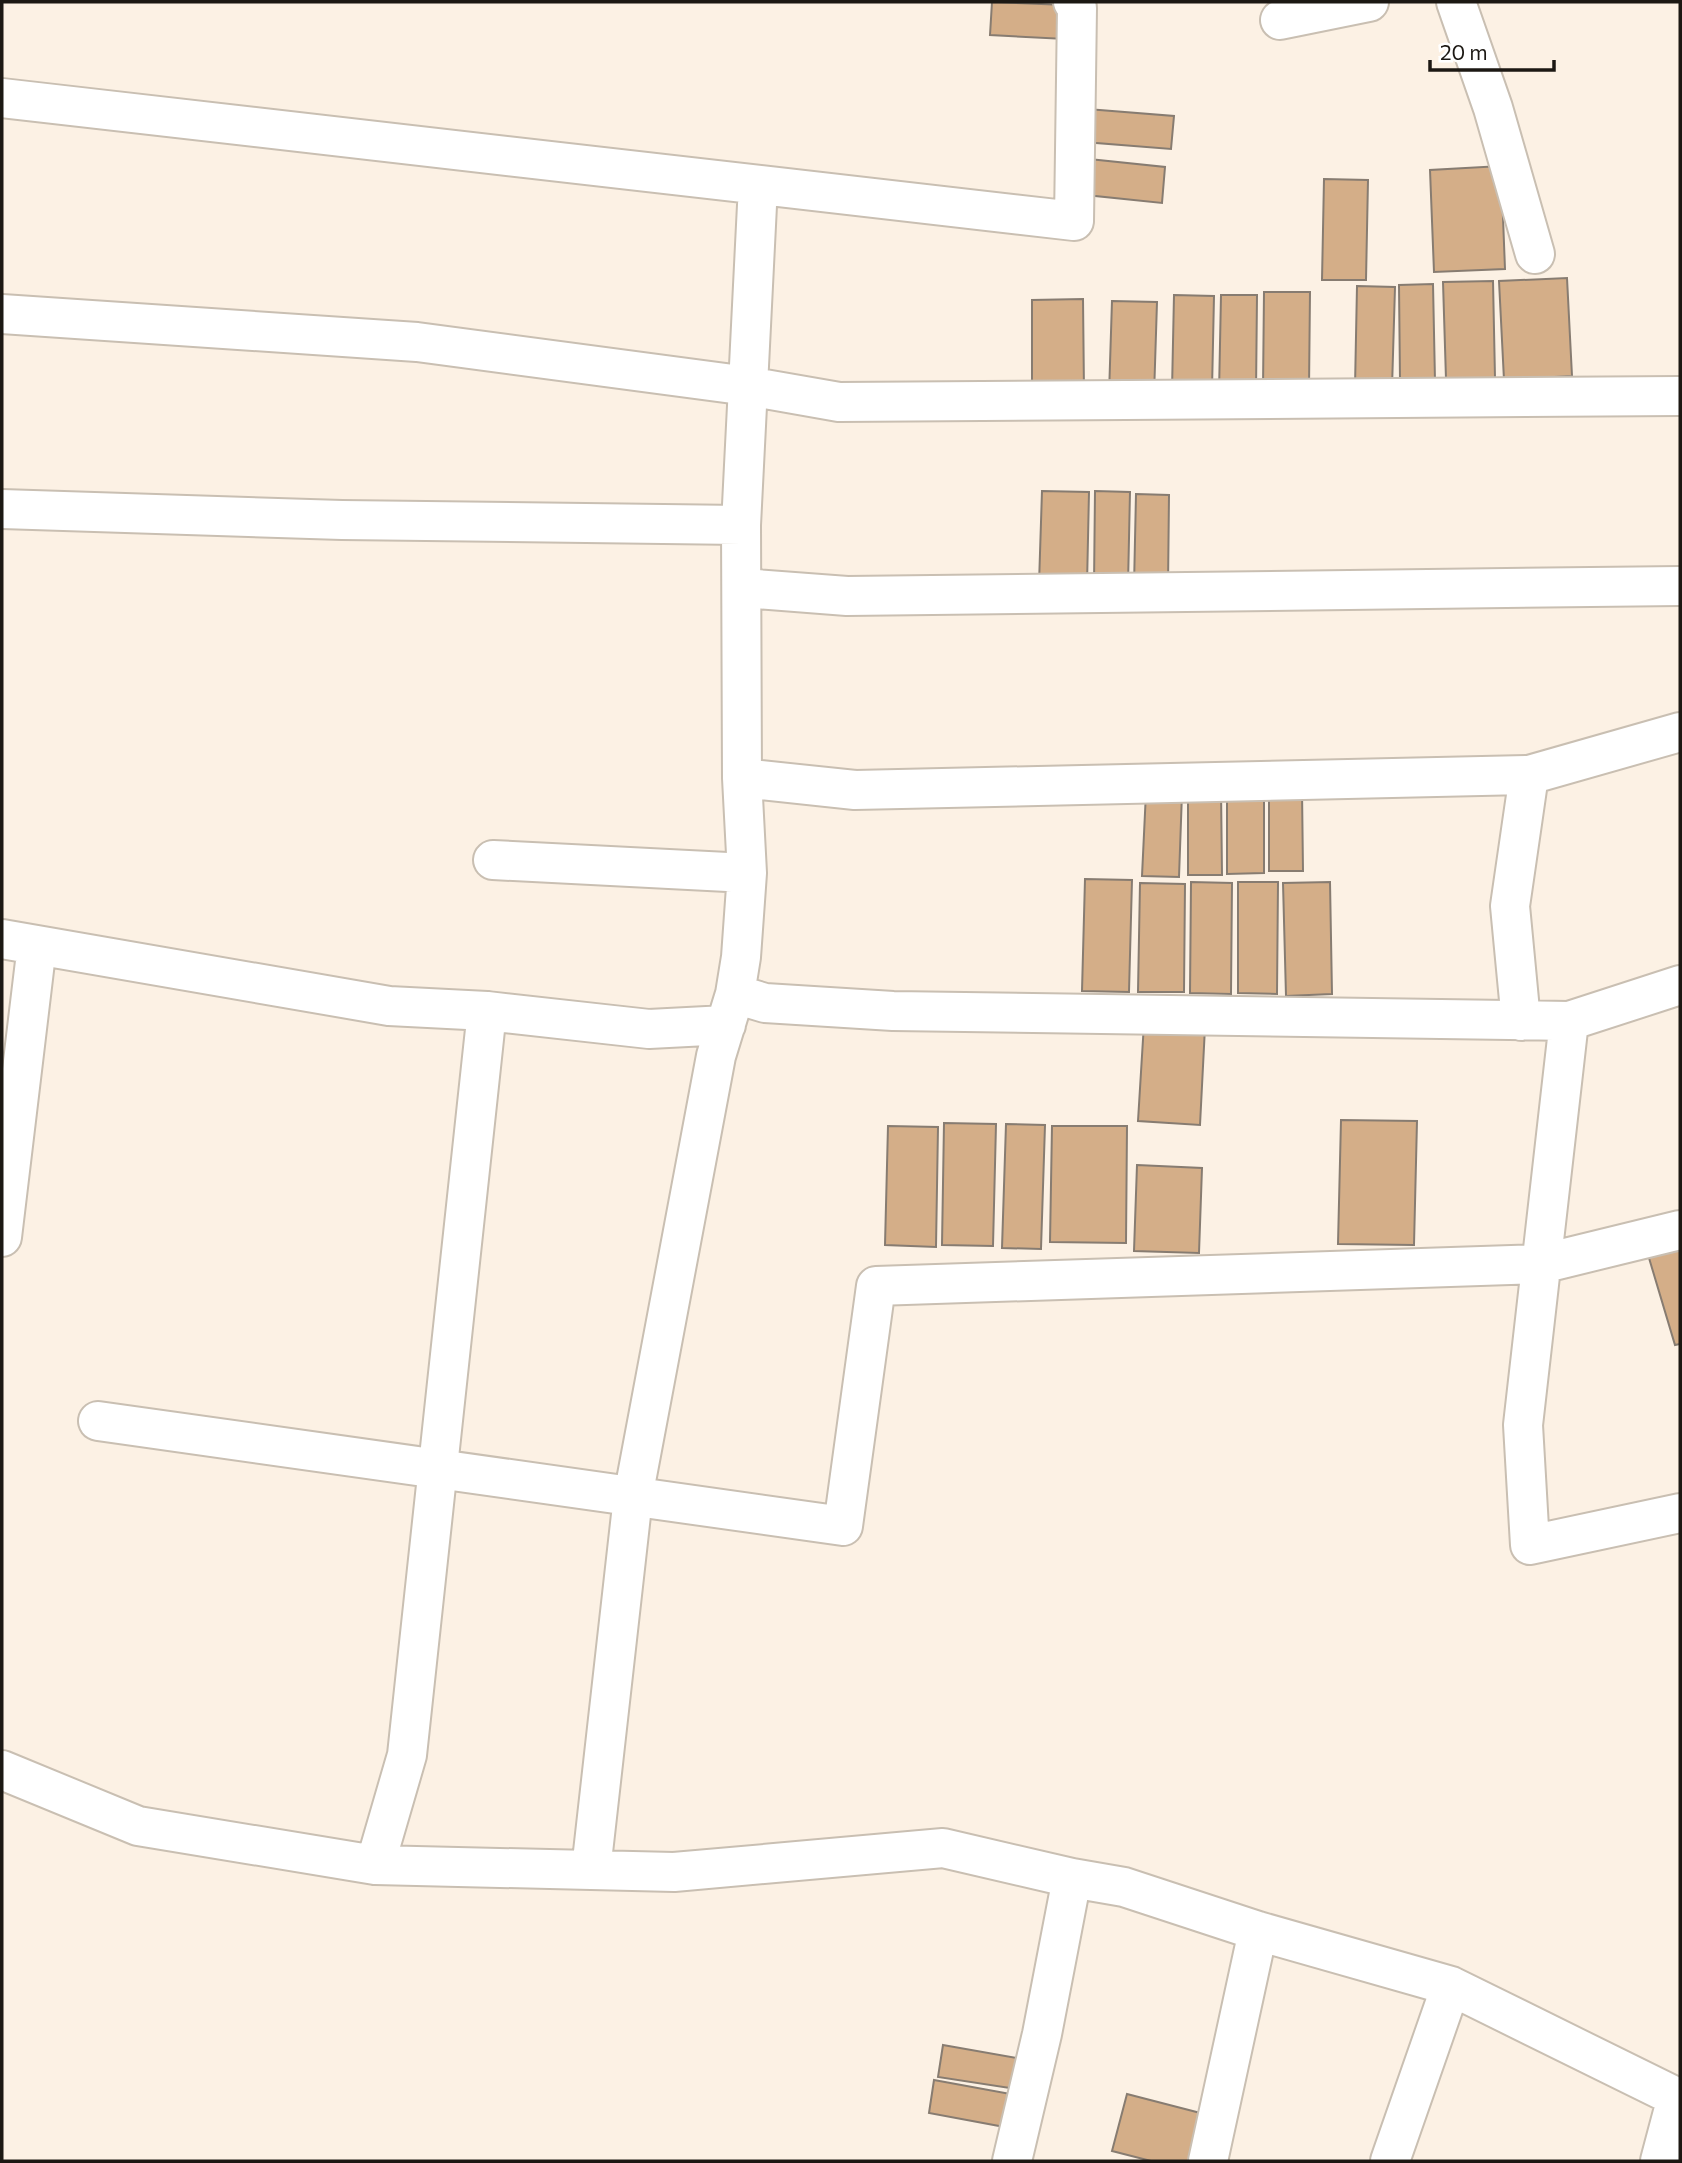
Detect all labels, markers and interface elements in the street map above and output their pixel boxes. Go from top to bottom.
scale bar [1430,28,1554,72]
text: 20 m [1440,39,1488,64]

